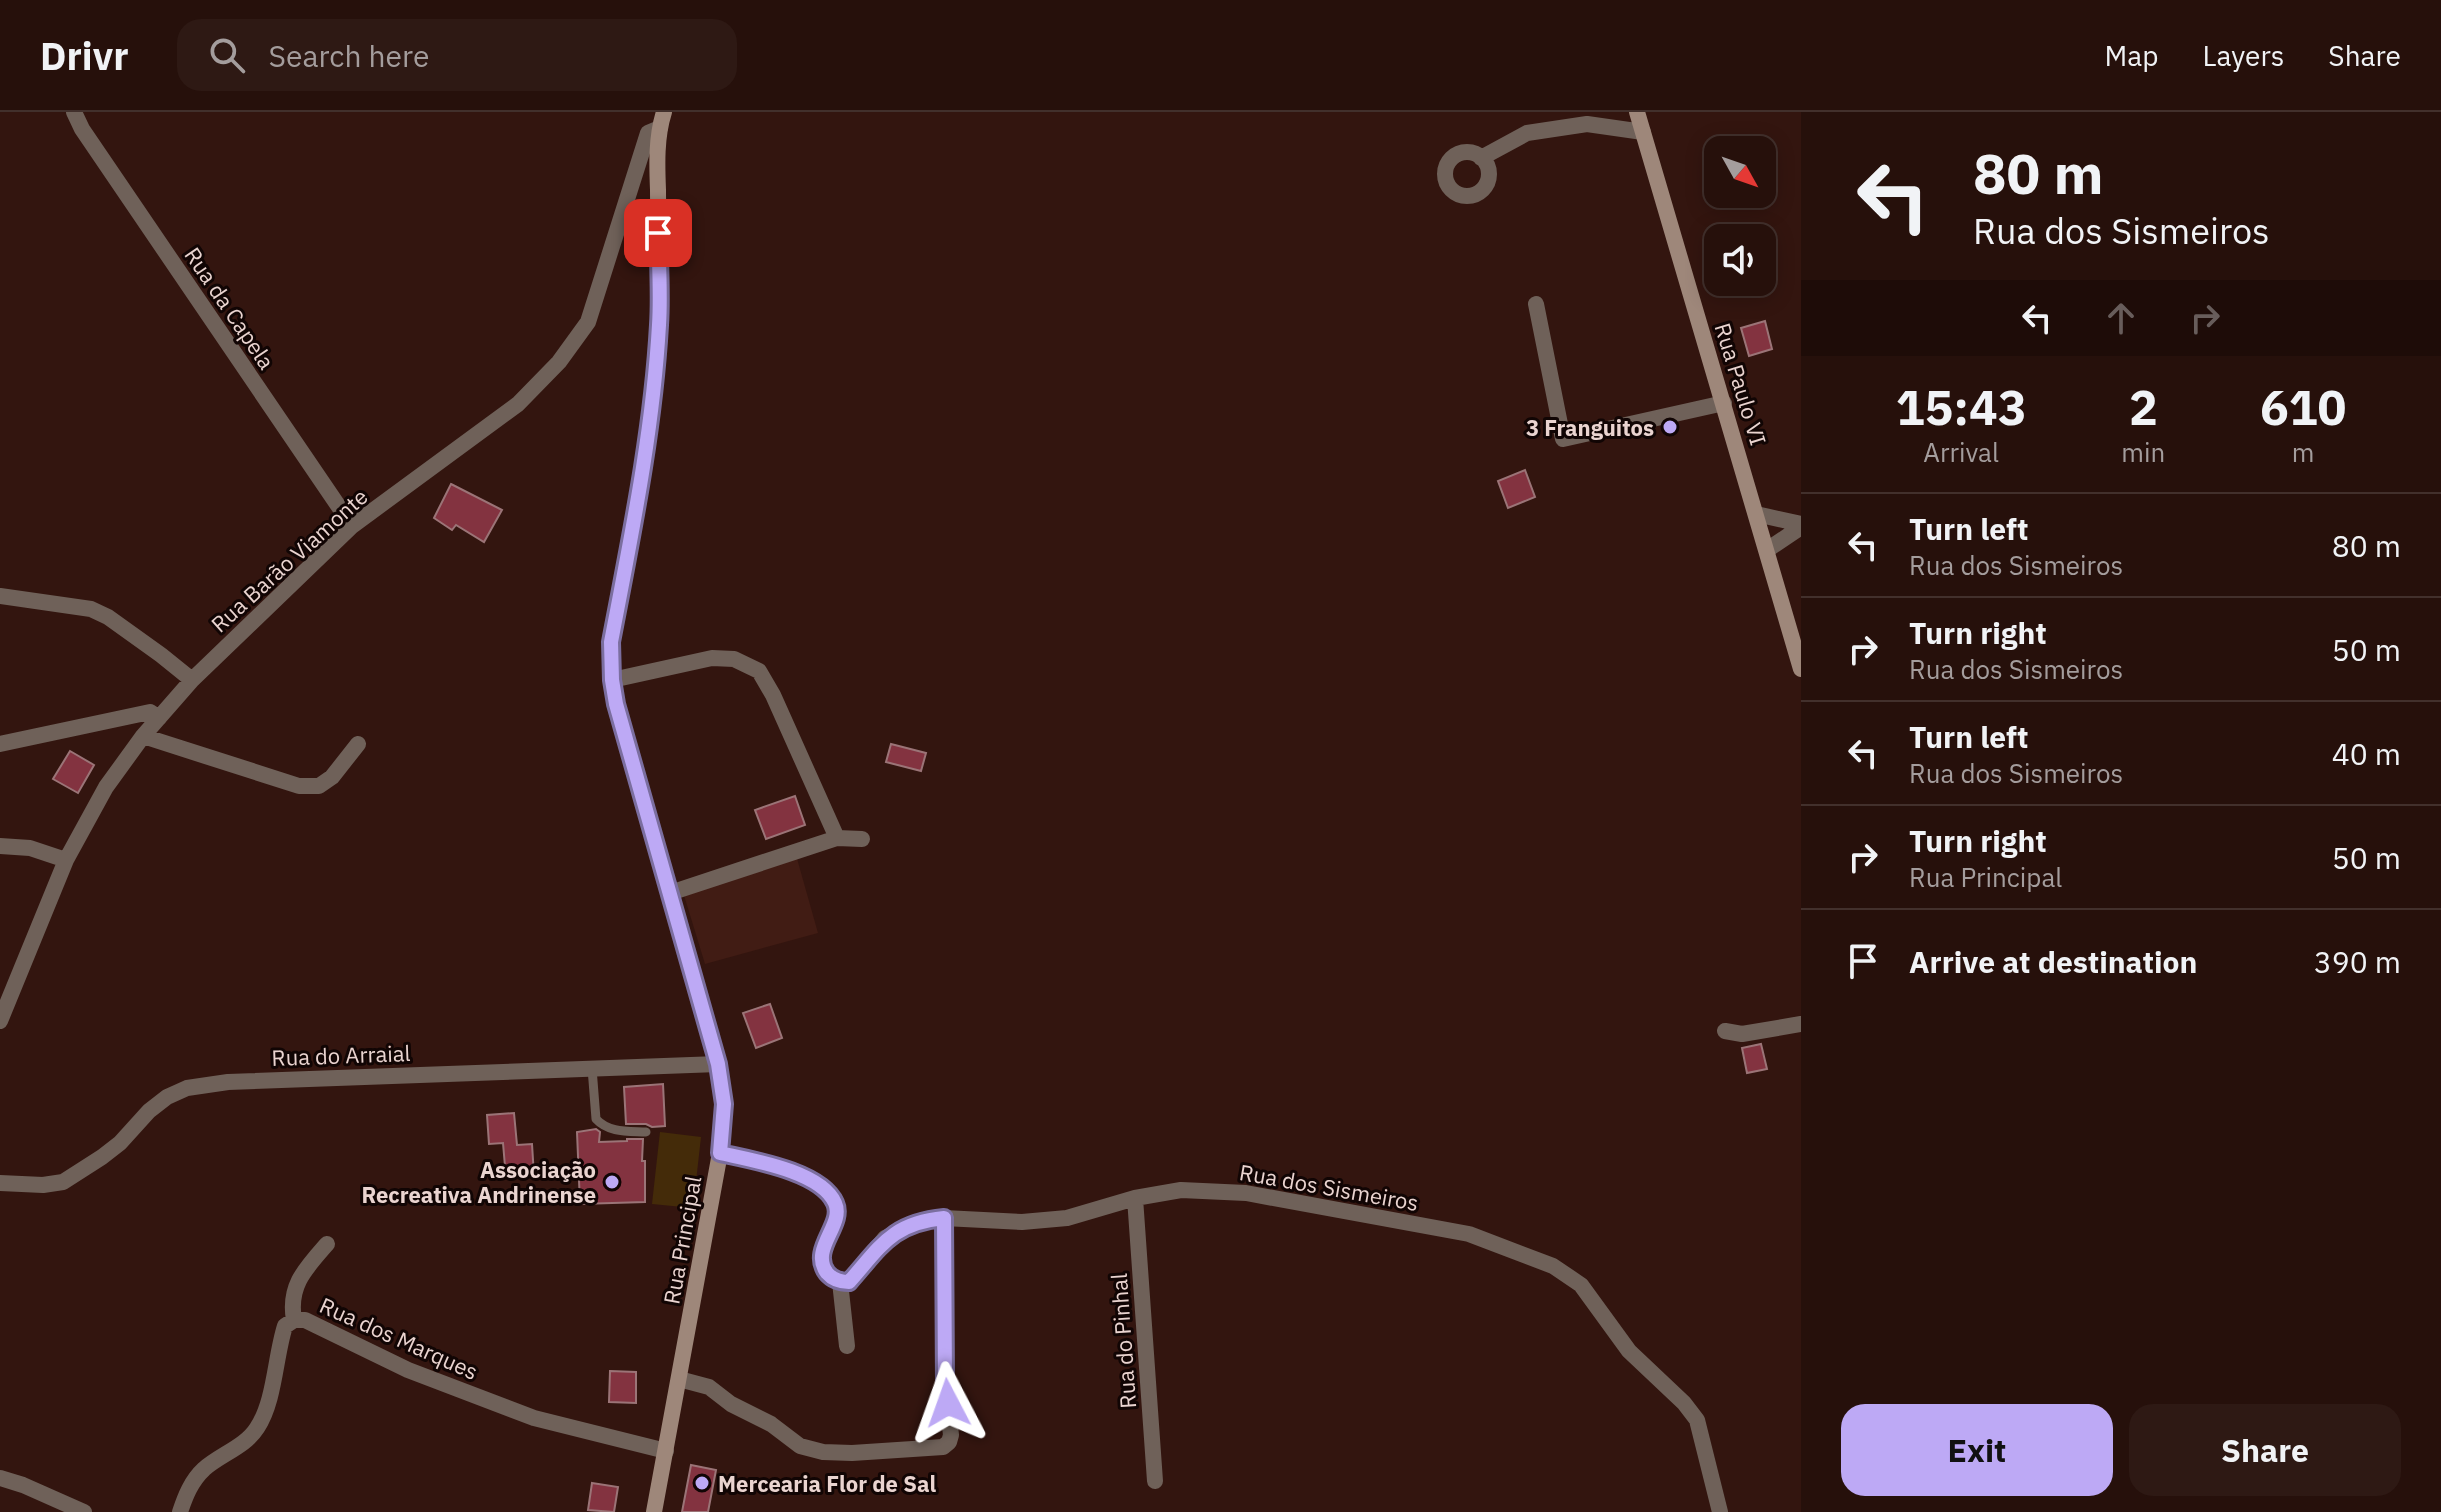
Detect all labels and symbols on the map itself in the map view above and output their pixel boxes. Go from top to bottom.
north arrow [1704,136,1776,208]
pin [624,199,692,267]
street label: Rua da Capela [178,241,282,375]
street label: Rua Paulo VI [1709,319,1773,449]
place label: 3 Franguitos [1526,413,1654,442]
marker: 3 Franguitos [1661,418,1679,436]
street label: Rua Barão Viamonte [205,482,373,638]
street label: Rua do Arraial [271,1038,411,1072]
place label: Associação Recreativa Andrinense [361,1155,596,1209]
street label: Rua dos Sismeiros [1237,1157,1421,1217]
marker: Associação Recreativa Andrinense [603,1173,621,1191]
street label: Rua Principal [656,1174,708,1306]
street label: Rua do Pinhal [1104,1272,1142,1410]
street label: Rua dos Marques [315,1290,483,1386]
position arrow [906,1361,990,1445]
place label: Mercearia Flor de Sal [718,1469,936,1498]
marker: Mercearia Flor de Sal [693,1474,711,1492]

